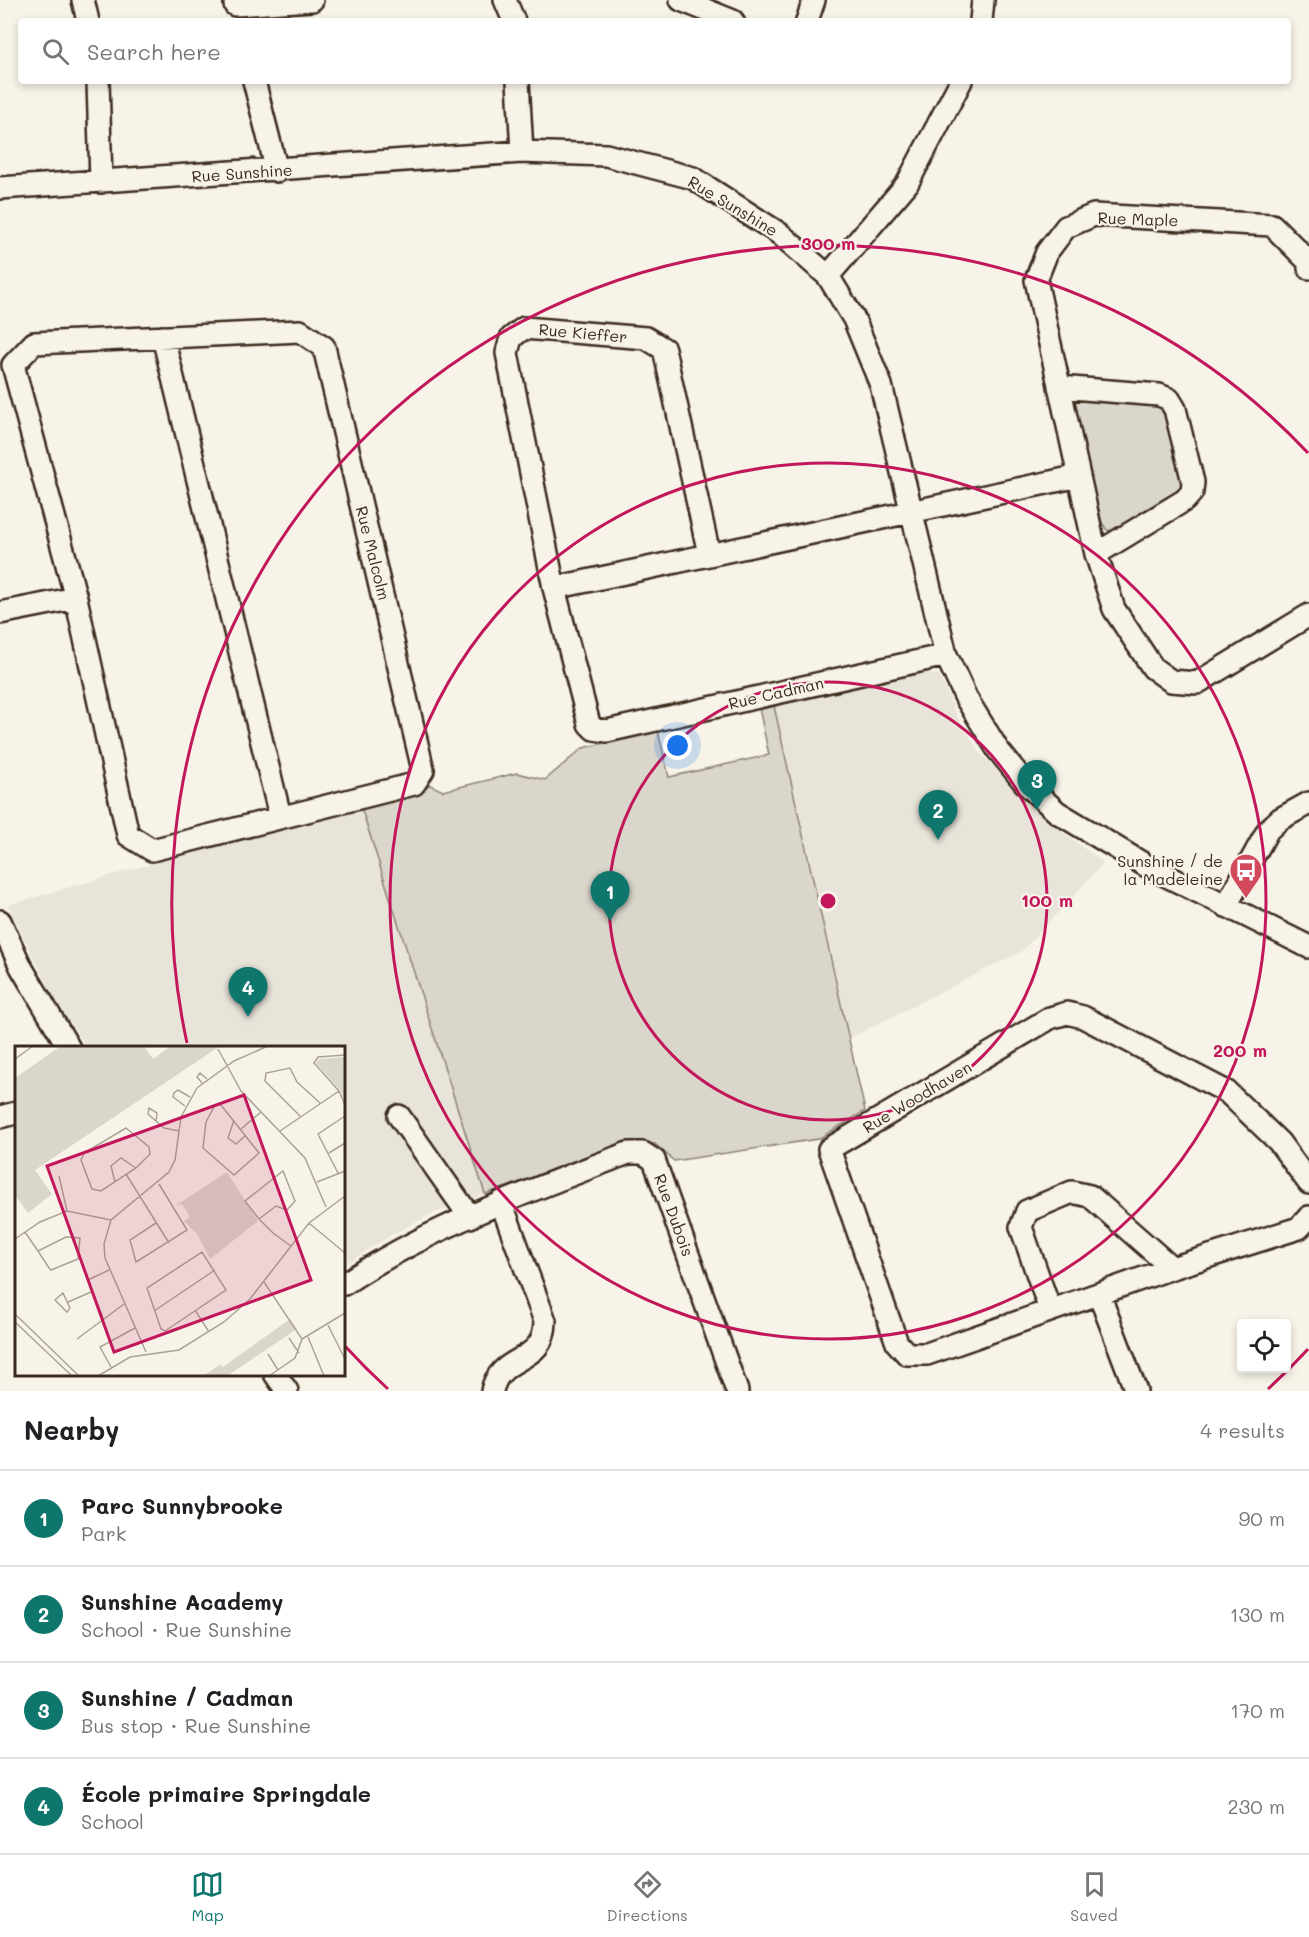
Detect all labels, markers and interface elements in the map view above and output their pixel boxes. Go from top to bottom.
search box [18,18,1291,84]
icon: search [39,35,72,68]
text: Search here [87,37,221,66]
street label: Rue Sunshine [191,158,293,187]
street label: Rue Sunshine [685,171,782,241]
street label: Rue Maple [1097,207,1179,230]
text: 300 m [801,231,855,255]
street label: Rue Kieffer [538,318,628,347]
street label: Rue Malcolm [352,504,395,602]
street label: Rue Cadman [726,671,826,714]
your location [663,731,692,760]
pin: 3 [1018,760,1056,810]
pin: 2 [918,790,958,840]
place label: Sunshine / de la Madeleine [1117,850,1223,889]
bus stop icon: Sunshine / de la Madeleine [1228,852,1264,899]
pin: 1 [590,872,630,921]
text: 100 m [1021,888,1073,912]
centre of rings [818,891,838,911]
pin: 4 [228,968,268,1017]
text: 200 m [1213,1038,1267,1062]
inset map [15,1046,345,1376]
street label: Rue Woodhaven [858,1056,975,1137]
street label: Rue Dubois [650,1171,699,1259]
map controls [1237,1319,1291,1373]
button: locate [1237,1319,1291,1373]
text: Nearby [24,1413,119,1447]
text: 4 results [1200,1417,1285,1443]
text: Parc Sunnybrooke [81,1491,283,1520]
text: 1 [39,1505,48,1531]
text: 90 m [1239,1505,1285,1531]
text: Park [81,1520,126,1546]
text: Sunshine Academy [81,1587,283,1616]
text: 2 [38,1601,49,1627]
text: 130 m [1230,1601,1285,1627]
text: School · Rue Sunshine [81,1616,292,1642]
text: Sunshine / Cadman [81,1683,293,1712]
text: 3 [38,1697,50,1723]
text: 170 m [1230,1697,1285,1723]
text: Bus stop · Rue Sunshine [81,1712,311,1738]
text: École primaire Springdale [81,1779,371,1808]
text: 4 [37,1793,50,1819]
text: 230 m [1227,1793,1285,1819]
text: School [81,1808,144,1834]
tab: Map [191,1868,224,1925]
tab: Directions [607,1868,688,1925]
tab: Saved [1070,1868,1118,1925]

